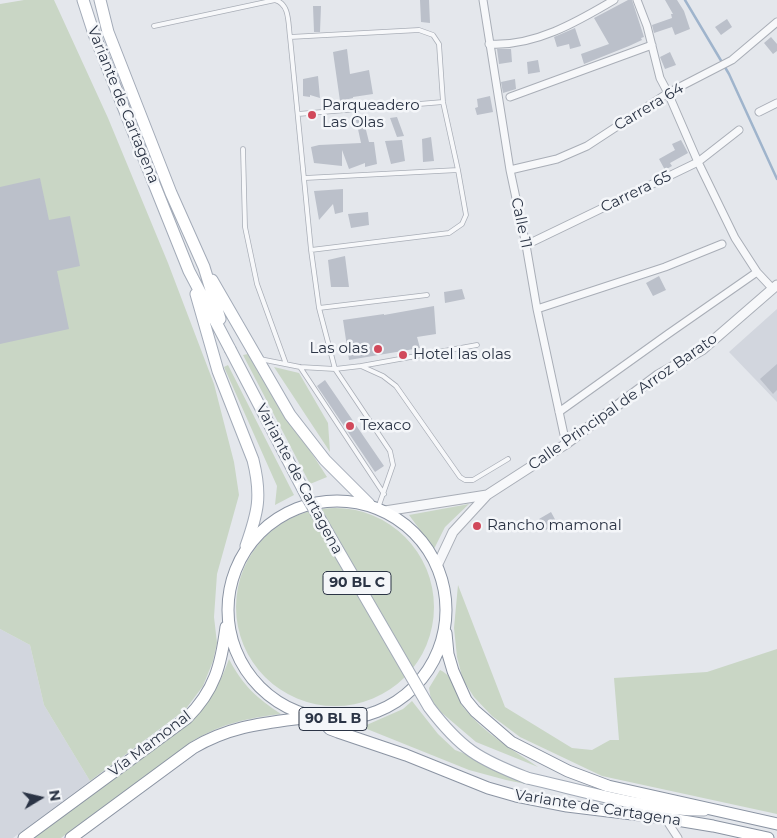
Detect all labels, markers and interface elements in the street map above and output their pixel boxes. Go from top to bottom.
street label: Variante de Cartagena [83,24,163,186]
street label: Carrera 64 [611,79,687,135]
place label: Parqueadero Las Olas [322,97,420,132]
marker: Parqueadero Las Olas [306,109,318,121]
street label: Carrera 65 [598,167,674,217]
street label: Calle 11 [507,196,535,250]
street label: Calle Principal de Arroz Barato [525,330,721,474]
place label: Las olas [309,340,368,358]
marker: Las olas [372,343,384,355]
place label: Hotel las olas [413,346,511,364]
marker: Hotel las olas [397,349,409,361]
street label: Variante de Cartagena [252,401,346,557]
place label: Texaco [360,417,411,435]
marker: Texaco [344,420,356,432]
place label: Rancho mamonal [487,517,622,535]
marker: Rancho mamonal [471,520,483,532]
road number: 90 BL C [323,572,391,594]
street label: Vía Mamonal [105,707,195,781]
road number: 90 BL B [299,708,367,731]
north arrow [15,773,65,823]
street label: Variante de Cartagena [514,786,682,830]
text: N [45,789,65,803]

